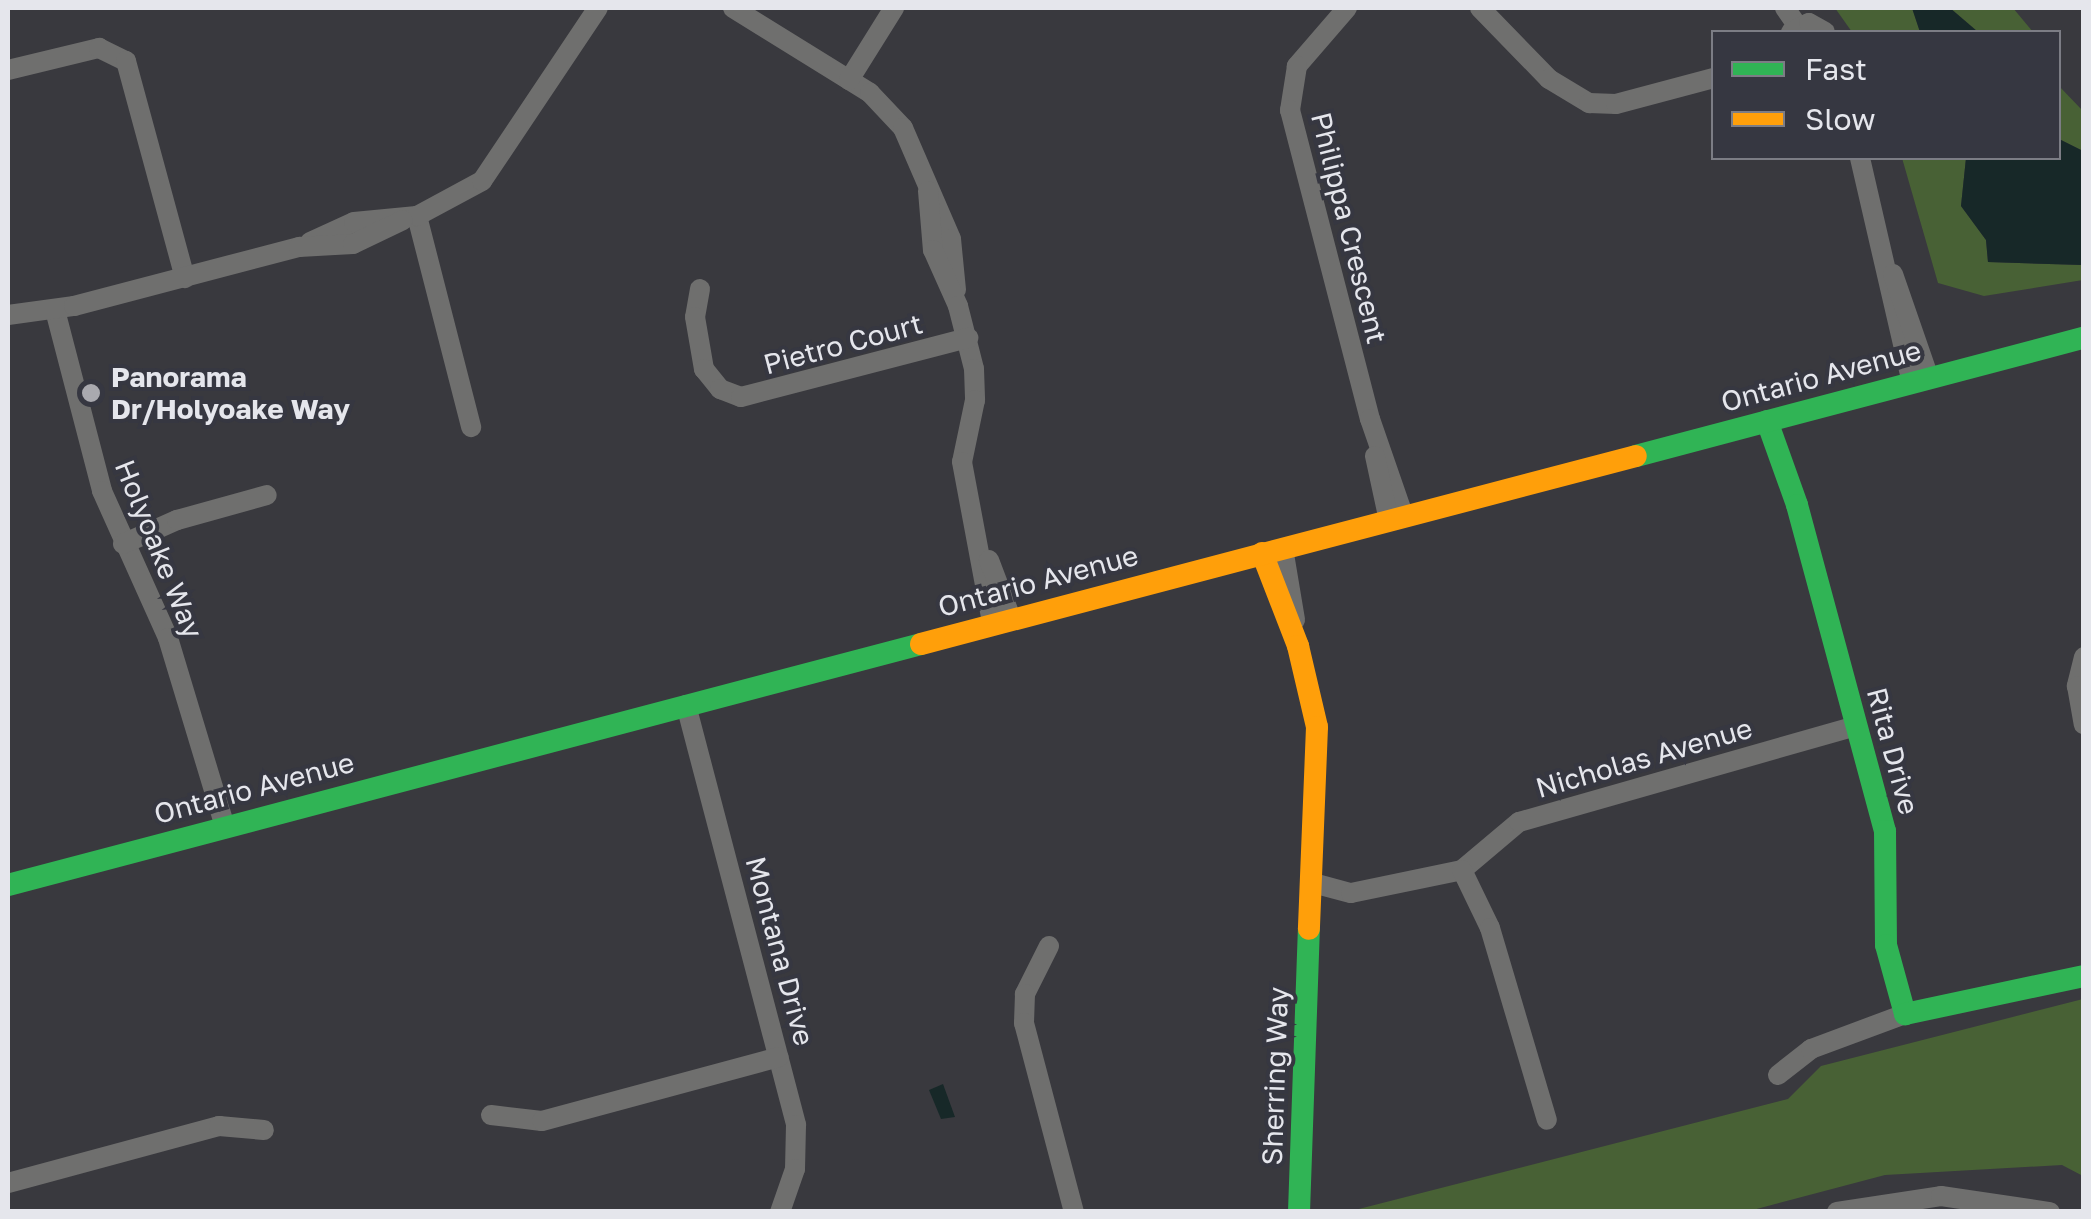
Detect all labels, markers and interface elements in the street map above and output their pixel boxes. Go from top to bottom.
legend [1711,30,2061,160]
text: Fast [1805,51,1867,87]
text: Slow [1805,101,1876,137]
street label: Philippa Crescent [1304,109,1394,347]
street label: Pietro Court [760,307,926,381]
street label: Ontario Avenue [1717,333,1925,419]
place label: Panorama Dr/Holyoake Way [111,360,350,426]
marker: Panorama Dr/Holyoake Way [80,382,102,404]
street label: Holyoake Way [108,455,210,643]
street label: Ontario Avenue [934,538,1142,624]
street label: Rita Drive [1860,684,1926,818]
street label: Nicholas Avenue [1532,711,1756,805]
street label: Ontario Avenue [150,745,358,831]
street label: Montana Drive [739,853,821,1049]
street label: Sherring Way [1255,986,1295,1166]

